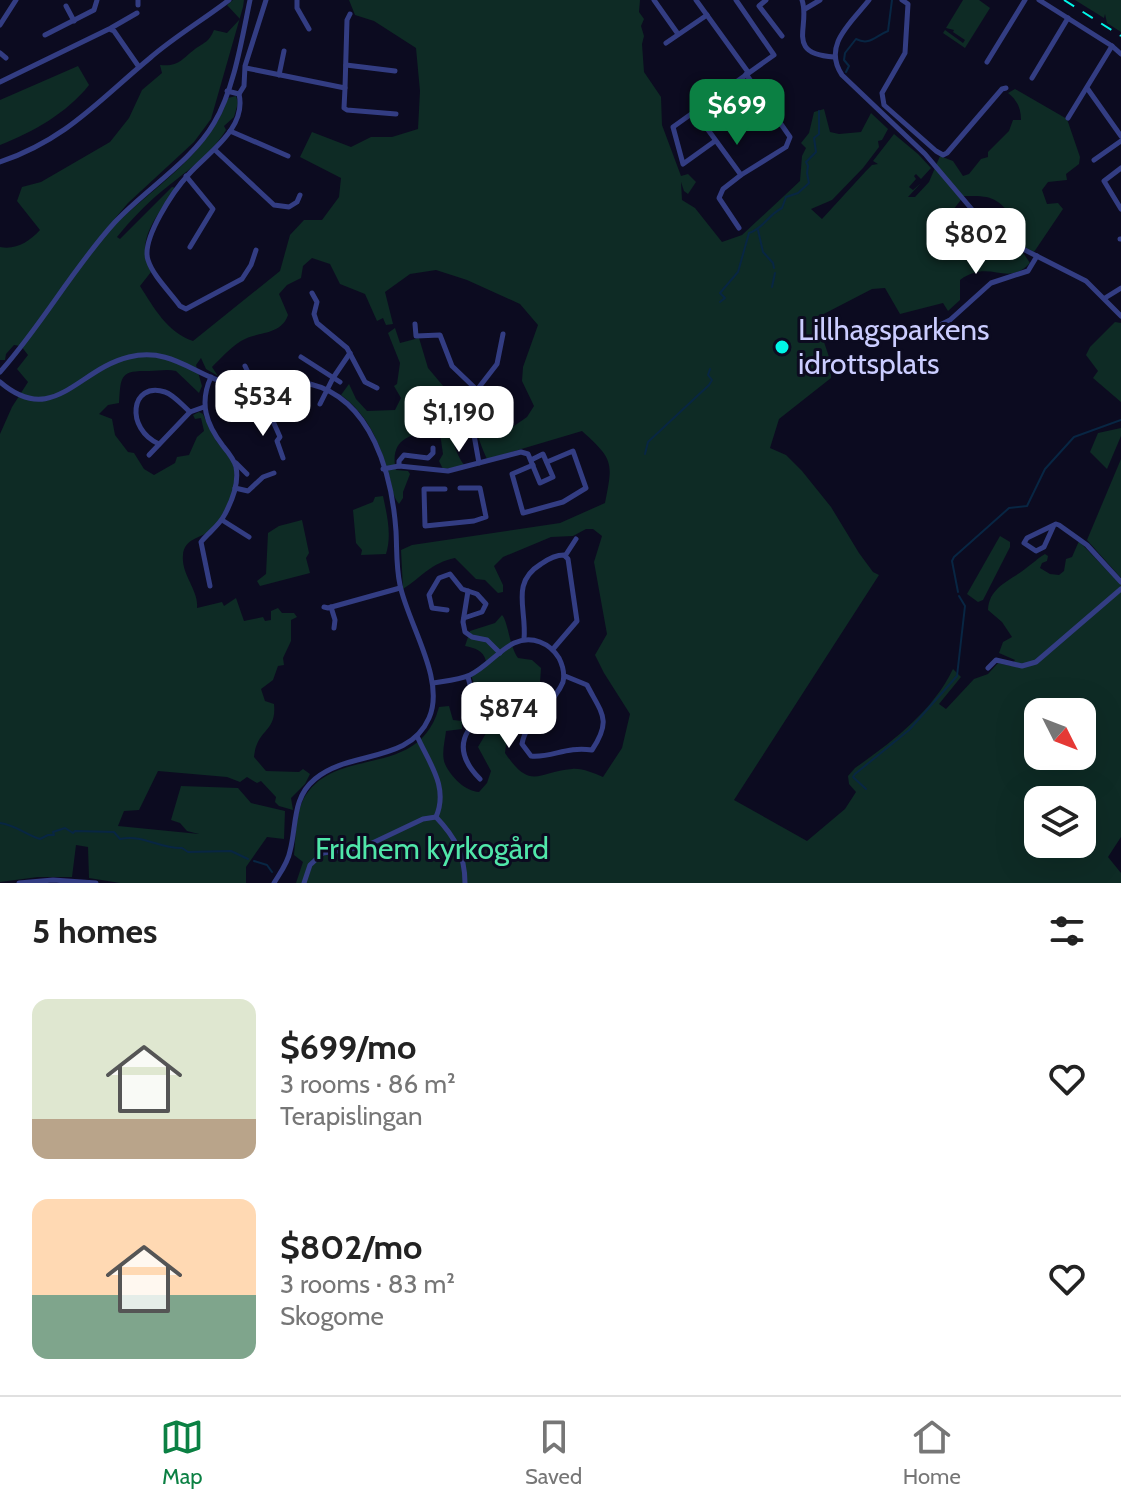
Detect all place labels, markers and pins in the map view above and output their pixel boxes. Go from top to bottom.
pin: $699 [690,79,784,147]
pin: $802 [929,208,1023,276]
place label: Lillhagsparkens idrottsplats [798,311,990,382]
marker: Lillhagsparkens idrottsplats [773,338,791,356]
pin: $534 [216,370,310,438]
pin: $1,190 [394,386,524,454]
pin: $874 [462,682,556,750]

